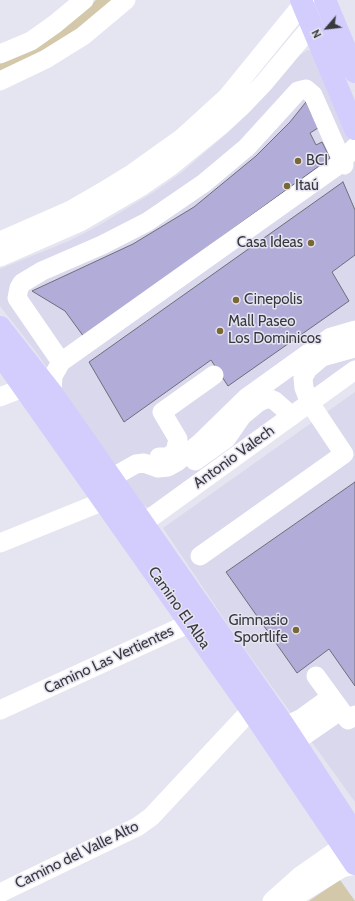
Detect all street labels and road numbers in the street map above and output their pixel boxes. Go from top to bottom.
street label: Antonio Valech [190,422,278,492]
street label: Camino El Alba [144,563,214,653]
street label: Camino Las Vertientes [41,622,177,698]
street label: Camino del Valle Alto [12,817,142,893]

